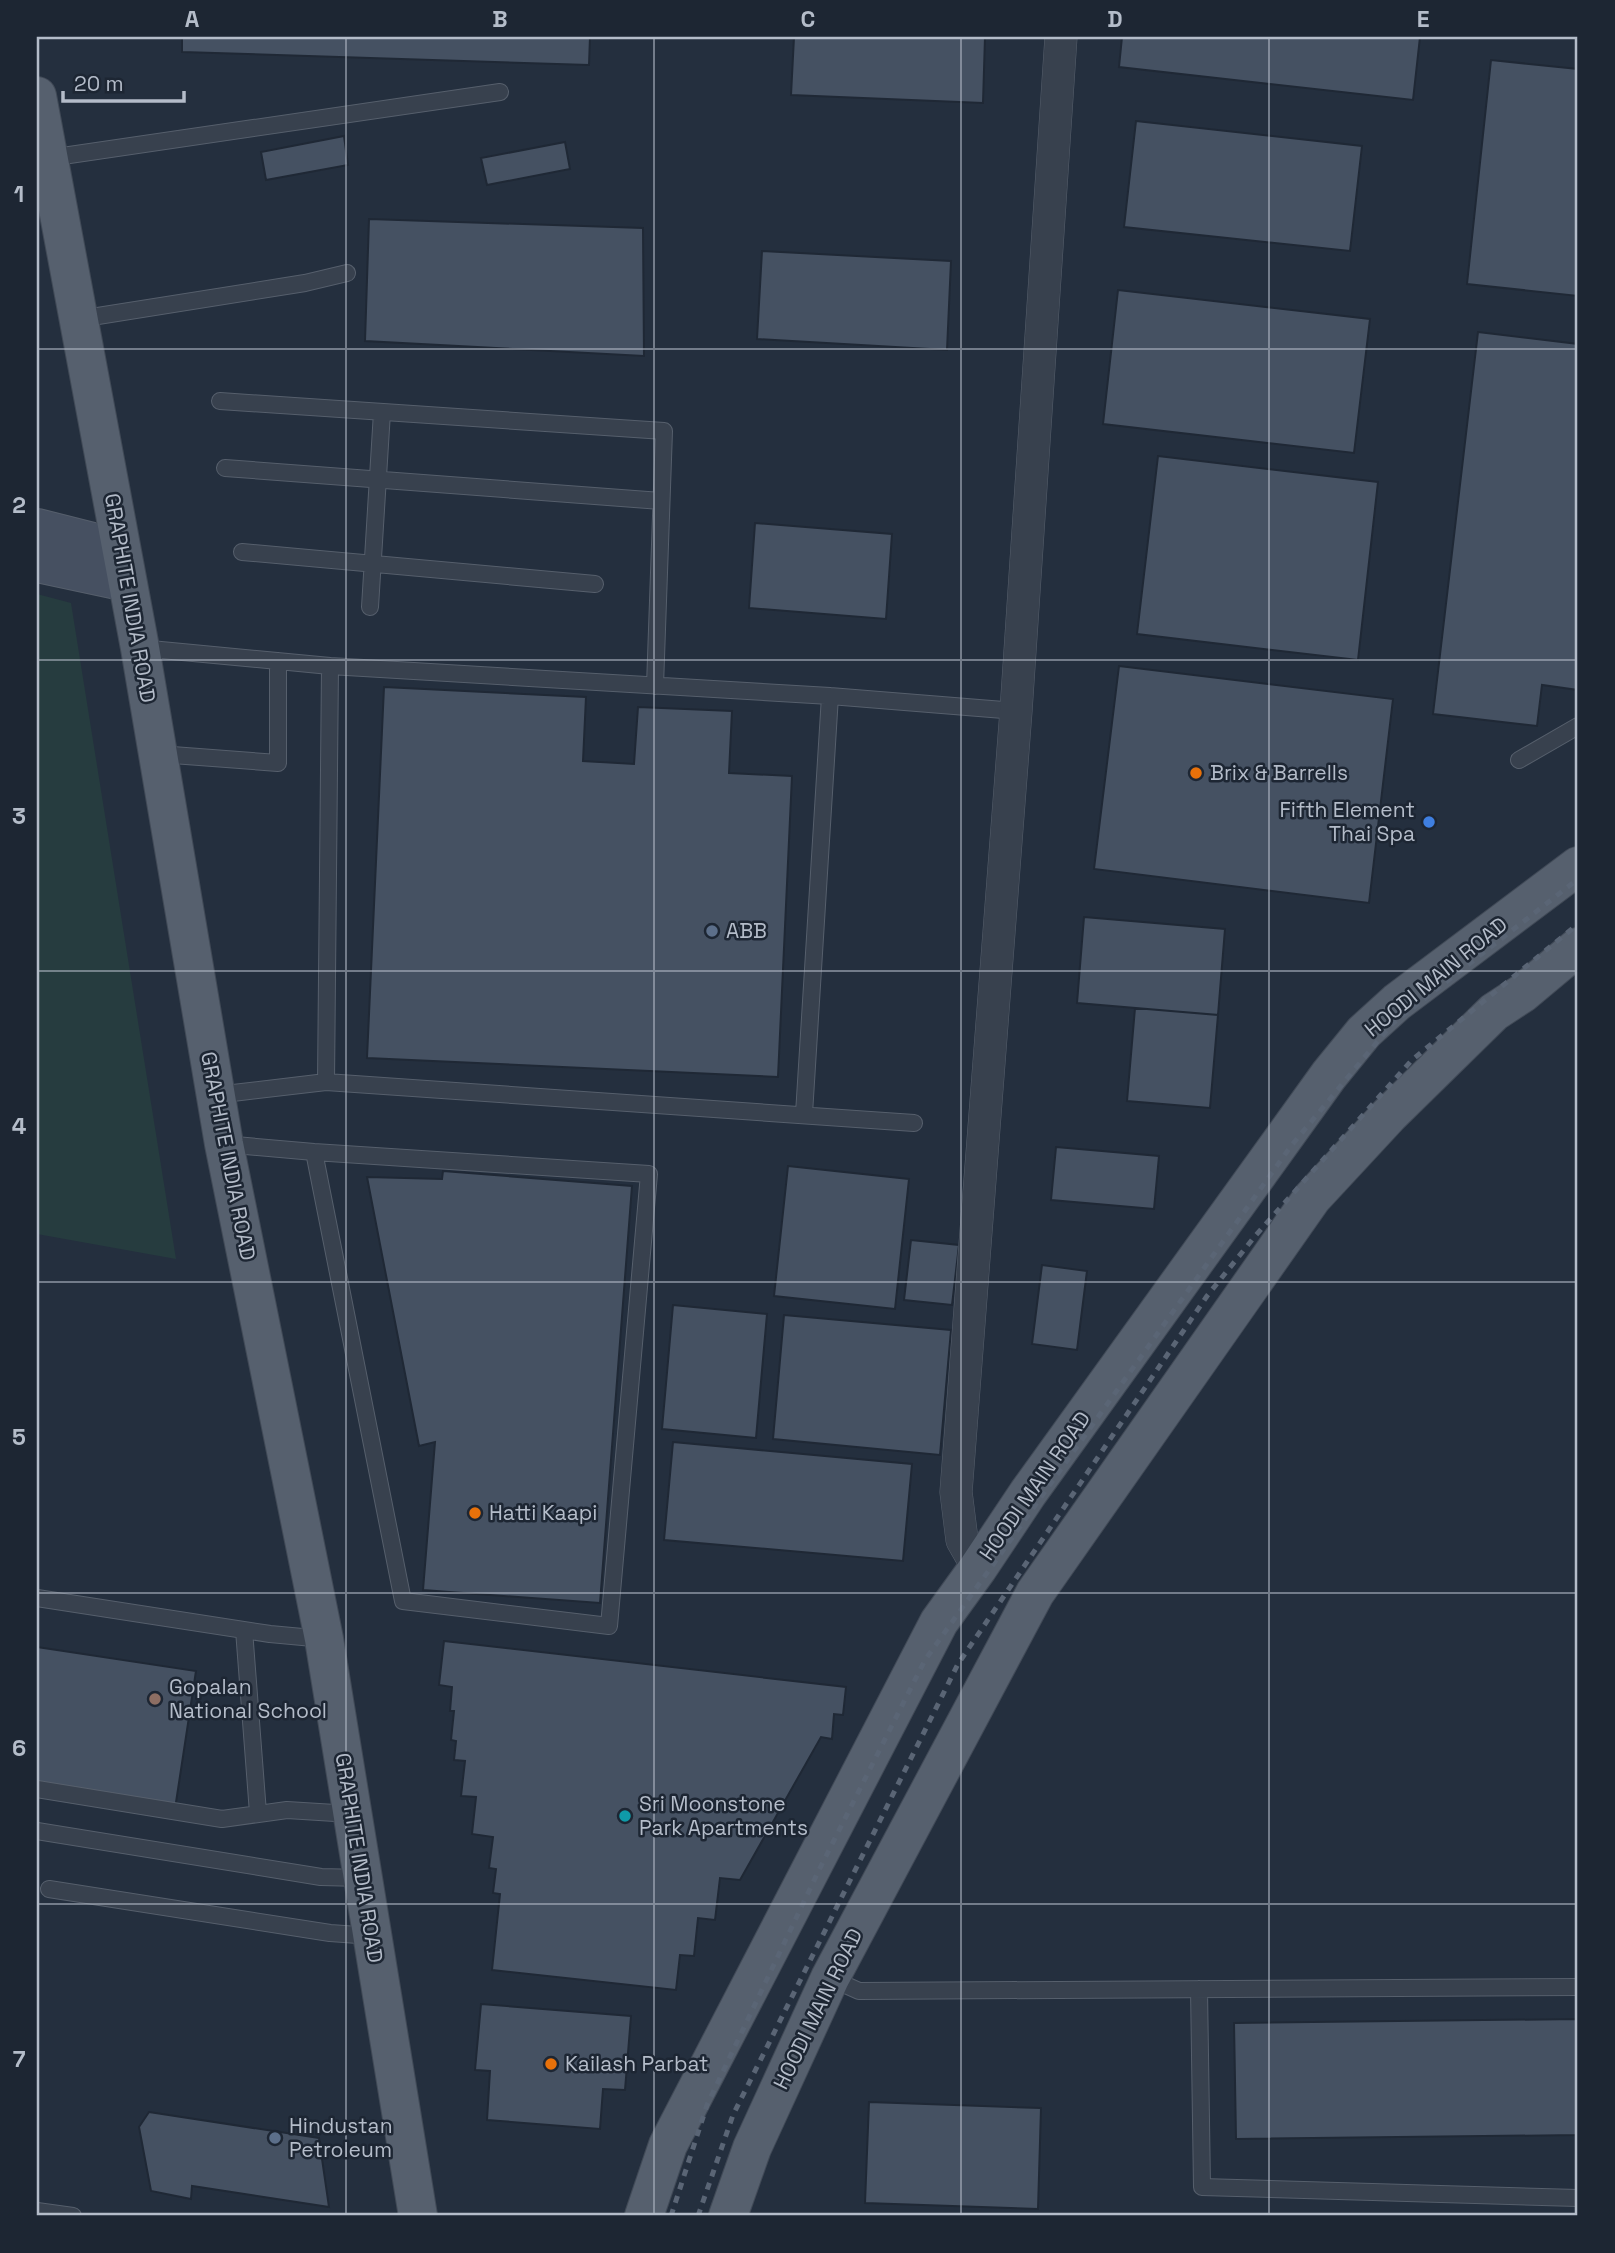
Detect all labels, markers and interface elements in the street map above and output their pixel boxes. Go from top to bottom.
text: A [185,4,200,34]
text: B [492,4,508,34]
text: C [801,4,815,34]
text: D [1107,4,1123,34]
text: E [1417,4,1429,34]
scale bar [63,60,184,104]
text: 20 m [74,70,124,97]
text: 1 [14,179,24,209]
text: 2 [12,490,26,520]
street label: GRAPHITE INDIA ROAD [99,491,162,705]
place label: Brix & Barrells [1210,759,1348,786]
marker: Brix & Barrells [1188,765,1204,781]
place label: Fifth Element Thai Spa [1280,796,1415,847]
text: 3 [12,801,26,831]
marker: Fifth Element Thai Spa [1421,814,1437,830]
street label: HOODI MAIN ROAD [1359,911,1513,1042]
place label: ABB [726,917,767,944]
marker: ABB [704,923,720,939]
street label: GRAPHITE INDIA ROAD [195,1049,262,1263]
text: 4 [12,1111,27,1141]
street label: HOODI MAIN ROAD [973,1406,1096,1566]
text: 5 [12,1422,26,1452]
place label: Hatti Kaapi [489,1499,597,1526]
marker: Hatti Kaapi [467,1505,483,1521]
place label: Gopalan National School [169,1673,327,1724]
marker: Gopalan National School [147,1691,163,1707]
text: 6 [12,1733,26,1763]
street label: GRAPHITE INDIA ROAD [330,1751,389,1965]
place label: Sri Moonstone Park Apartments [639,1790,808,1841]
marker: Sri Moonstone Park Apartments [617,1808,633,1824]
street label: HOODI MAIN ROAD [767,1924,868,2094]
text: 7 [13,2044,26,2074]
place label: Kailash Parbat [565,2050,708,2077]
marker: Kailash Parbat [543,2056,559,2072]
place label: Hindustan Petroleum [289,2112,393,2163]
marker: Hindustan Petroleum [267,2130,283,2146]

